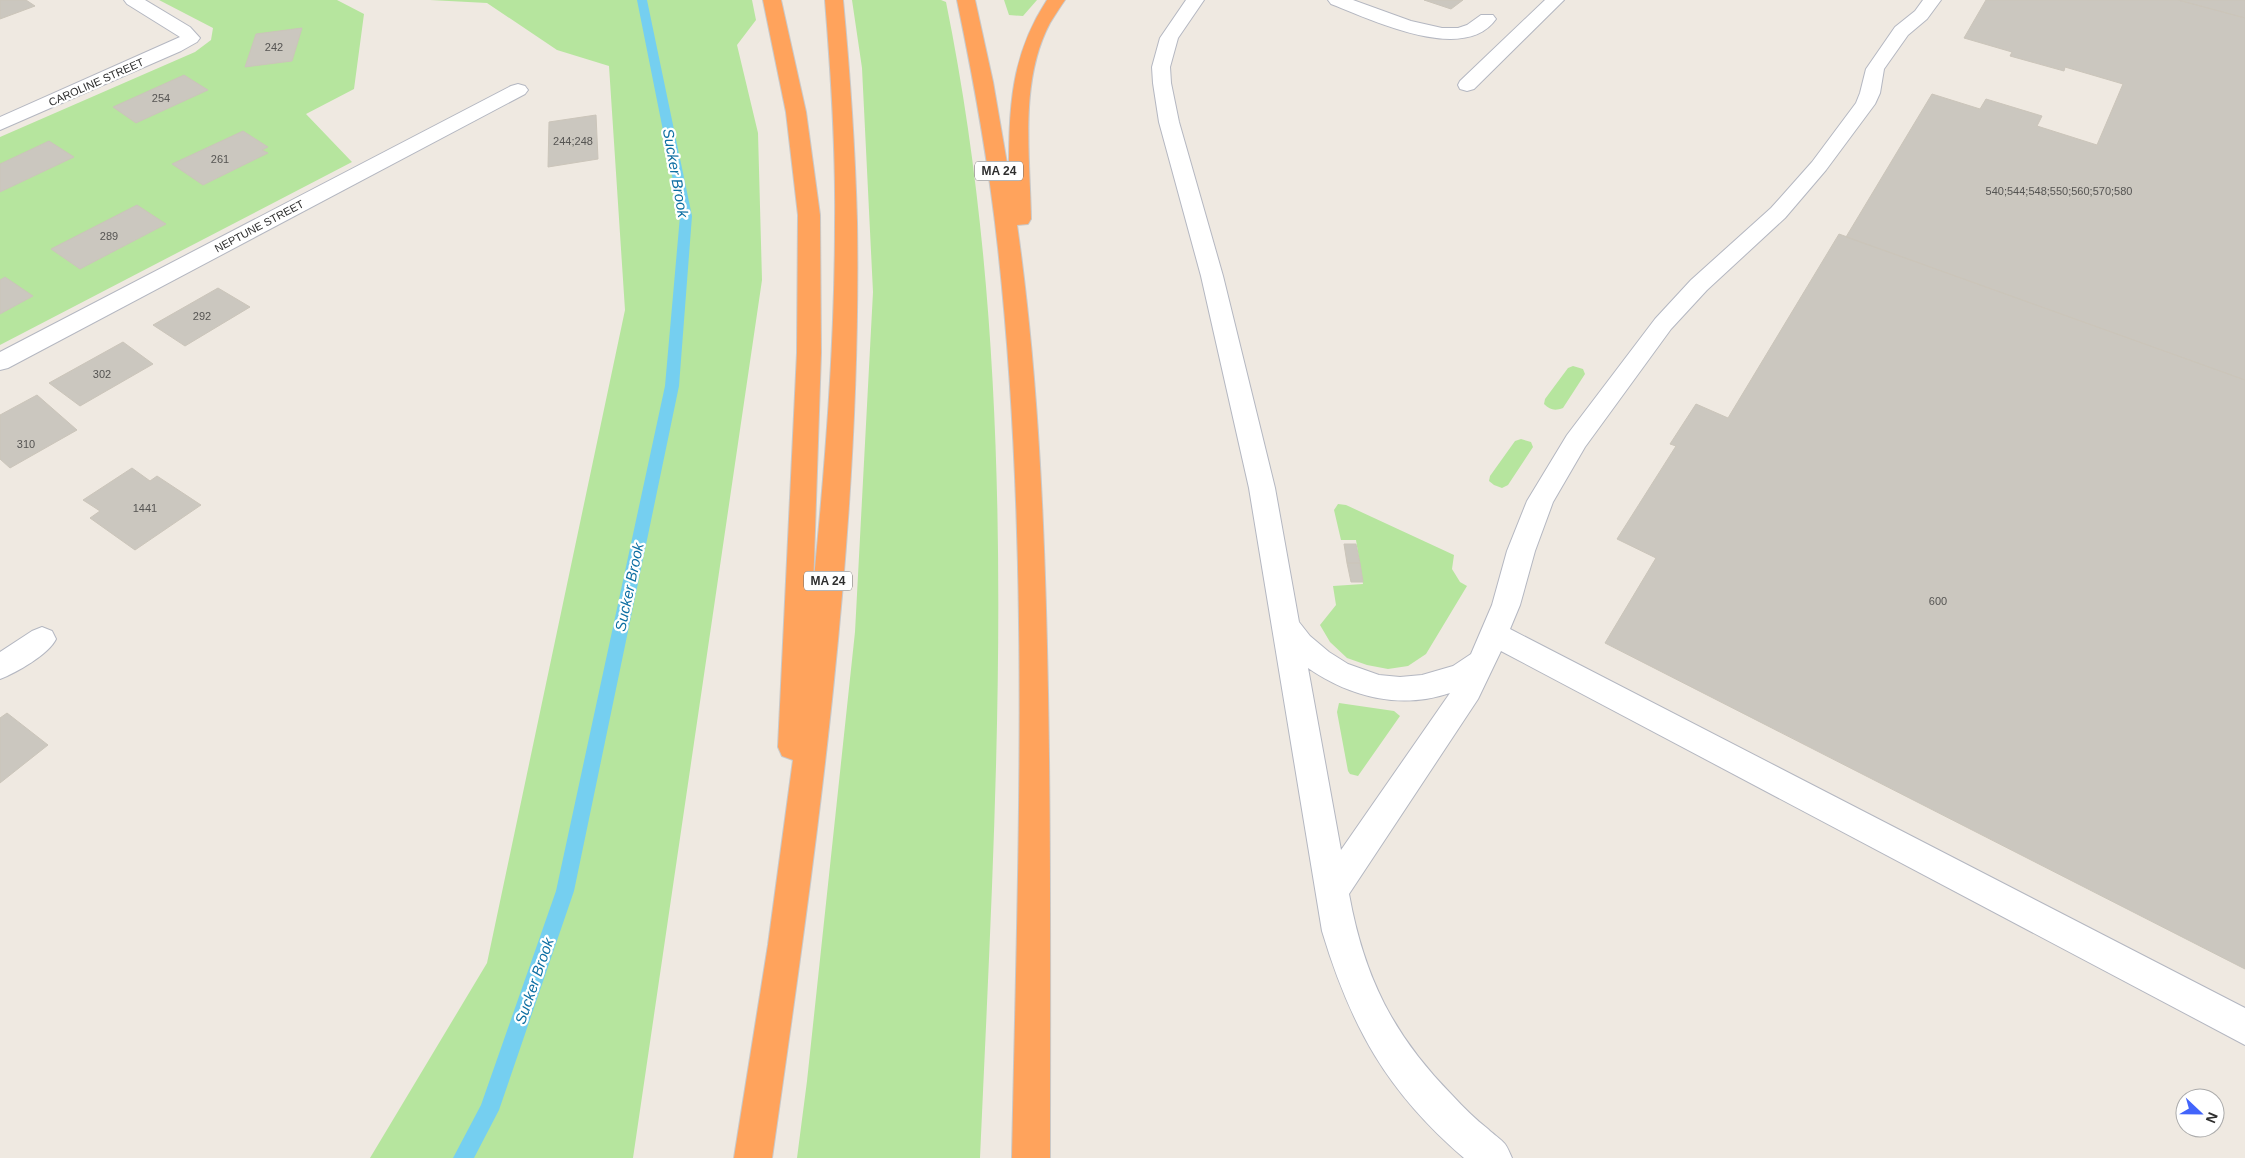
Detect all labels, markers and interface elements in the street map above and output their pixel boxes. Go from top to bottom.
house number: 242 [265,41,283,53]
street label: CAROLINE STREET [47,56,146,108]
house number: 254 [152,92,170,104]
water label: Sucker Brook [660,127,692,220]
house number: 244;248 [553,135,593,147]
house number: 261 [211,153,229,165]
road number: MA 24 [975,162,1023,180]
house number: 540;544;548;550;560;570;580 [1986,185,2132,197]
street label: NEPTUNE STREET [212,197,306,255]
house number: 289 [100,230,118,242]
house number: 292 [193,310,211,322]
house number: 302 [93,368,111,380]
house number: 310 [17,438,35,450]
house number: 1441 [133,502,157,514]
water label: Sucker Brook [611,540,647,633]
road number: MA 24 [804,572,852,590]
house number: 600 [1929,595,1947,607]
water label: Sucker Brook [511,934,557,1026]
north arrow [2175,1088,2225,1138]
text: N [2203,1110,2221,1126]

